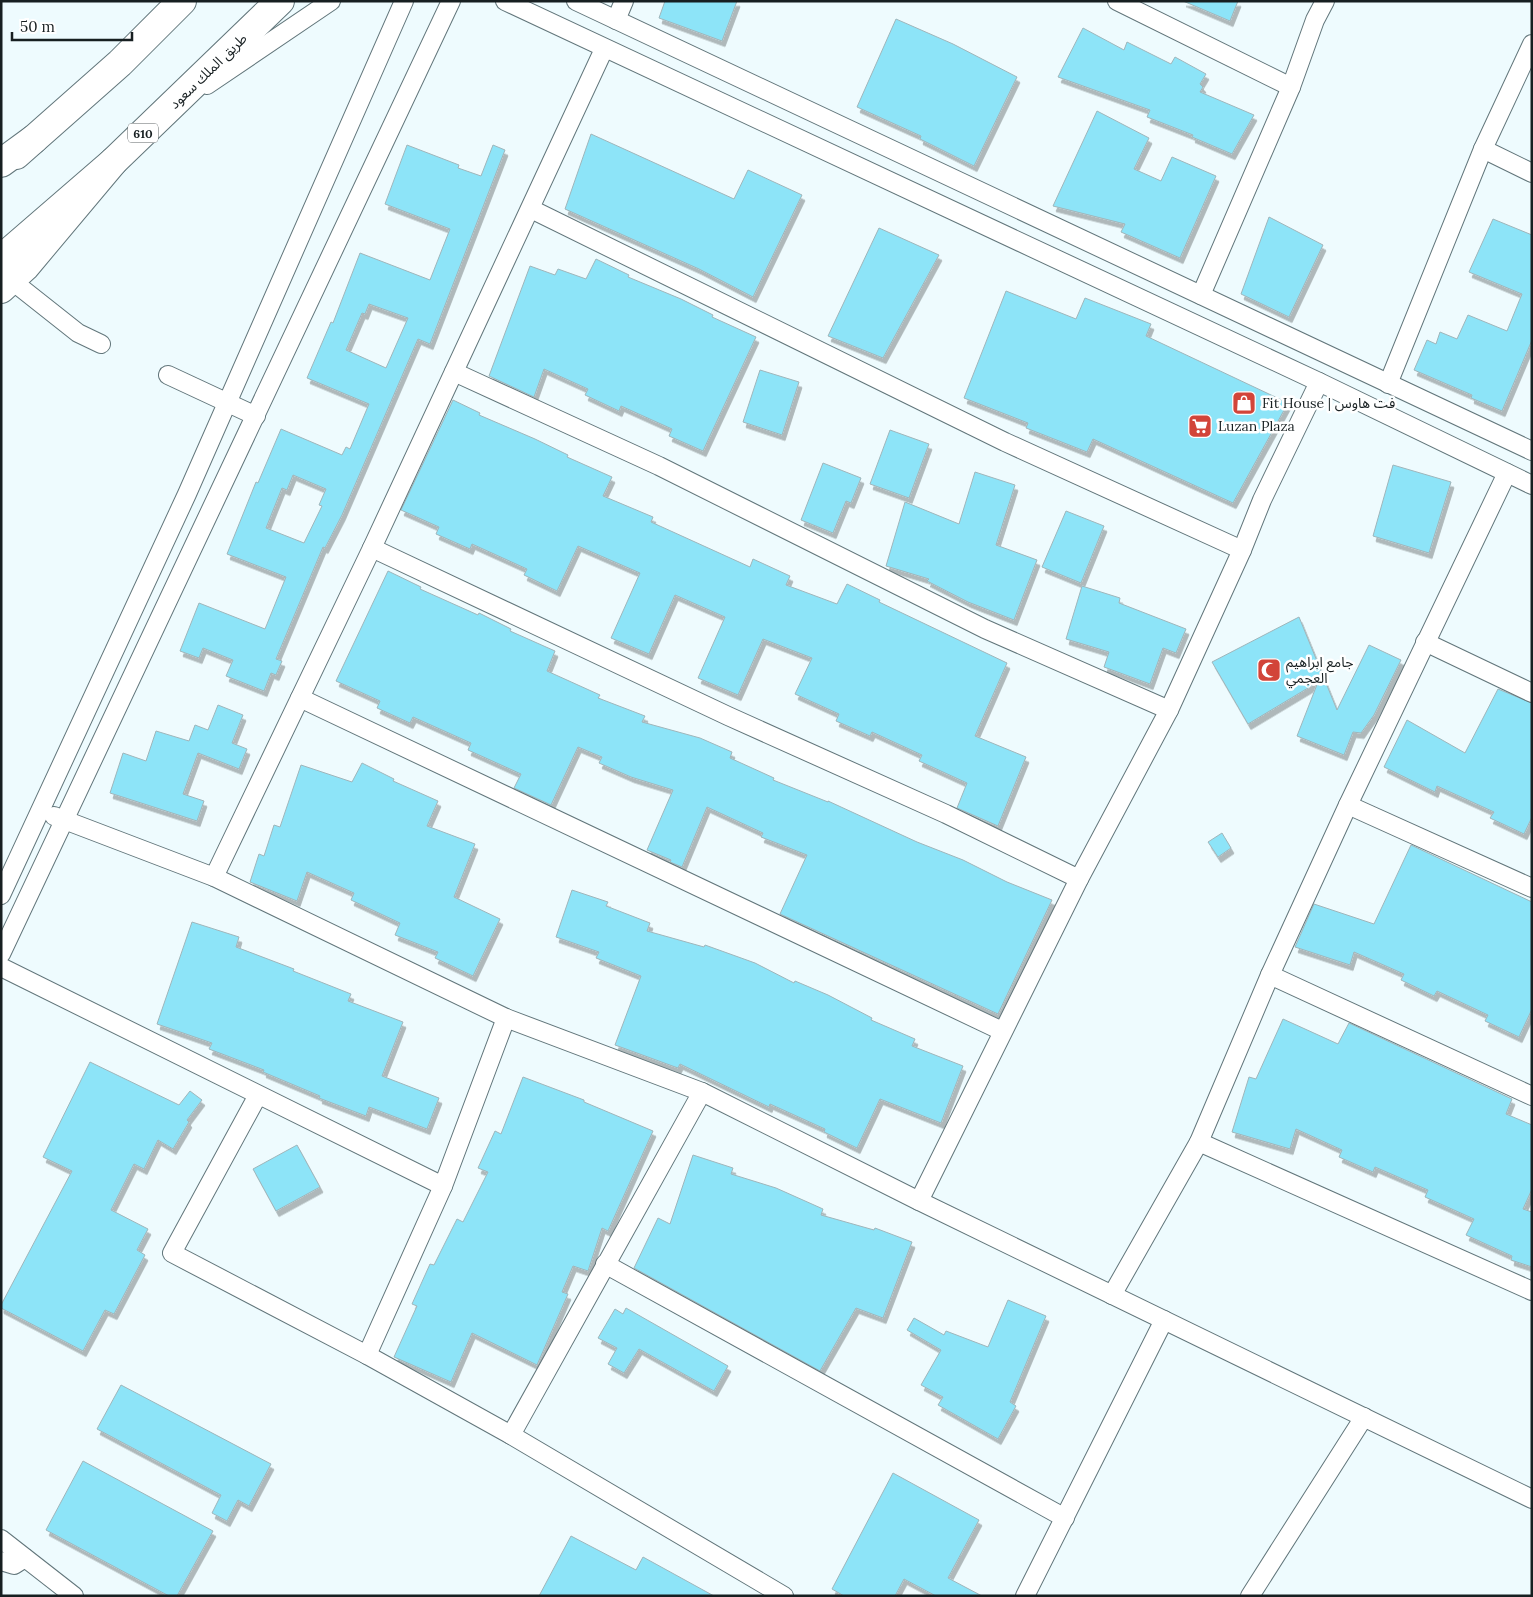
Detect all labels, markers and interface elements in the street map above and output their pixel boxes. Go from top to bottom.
scale bar [12,10,132,42]
text: 50 m [20,17,55,36]
street label: طريق الملك سعود [165,29,251,113]
road number: 610 [128,124,158,142]
shop icon: Fit House | فت هاوس [1231,390,1257,416]
place label: Fit House | فت هاوس [1262,394,1395,412]
supermarket icon: Luzan Plaza [1187,413,1213,439]
place label: Luzan Plaza [1218,417,1295,435]
place label: جامع ابراهيم العجمي [1286,653,1354,689]
mosque icon: جامع ابراهيم العجمي [1256,657,1282,683]

